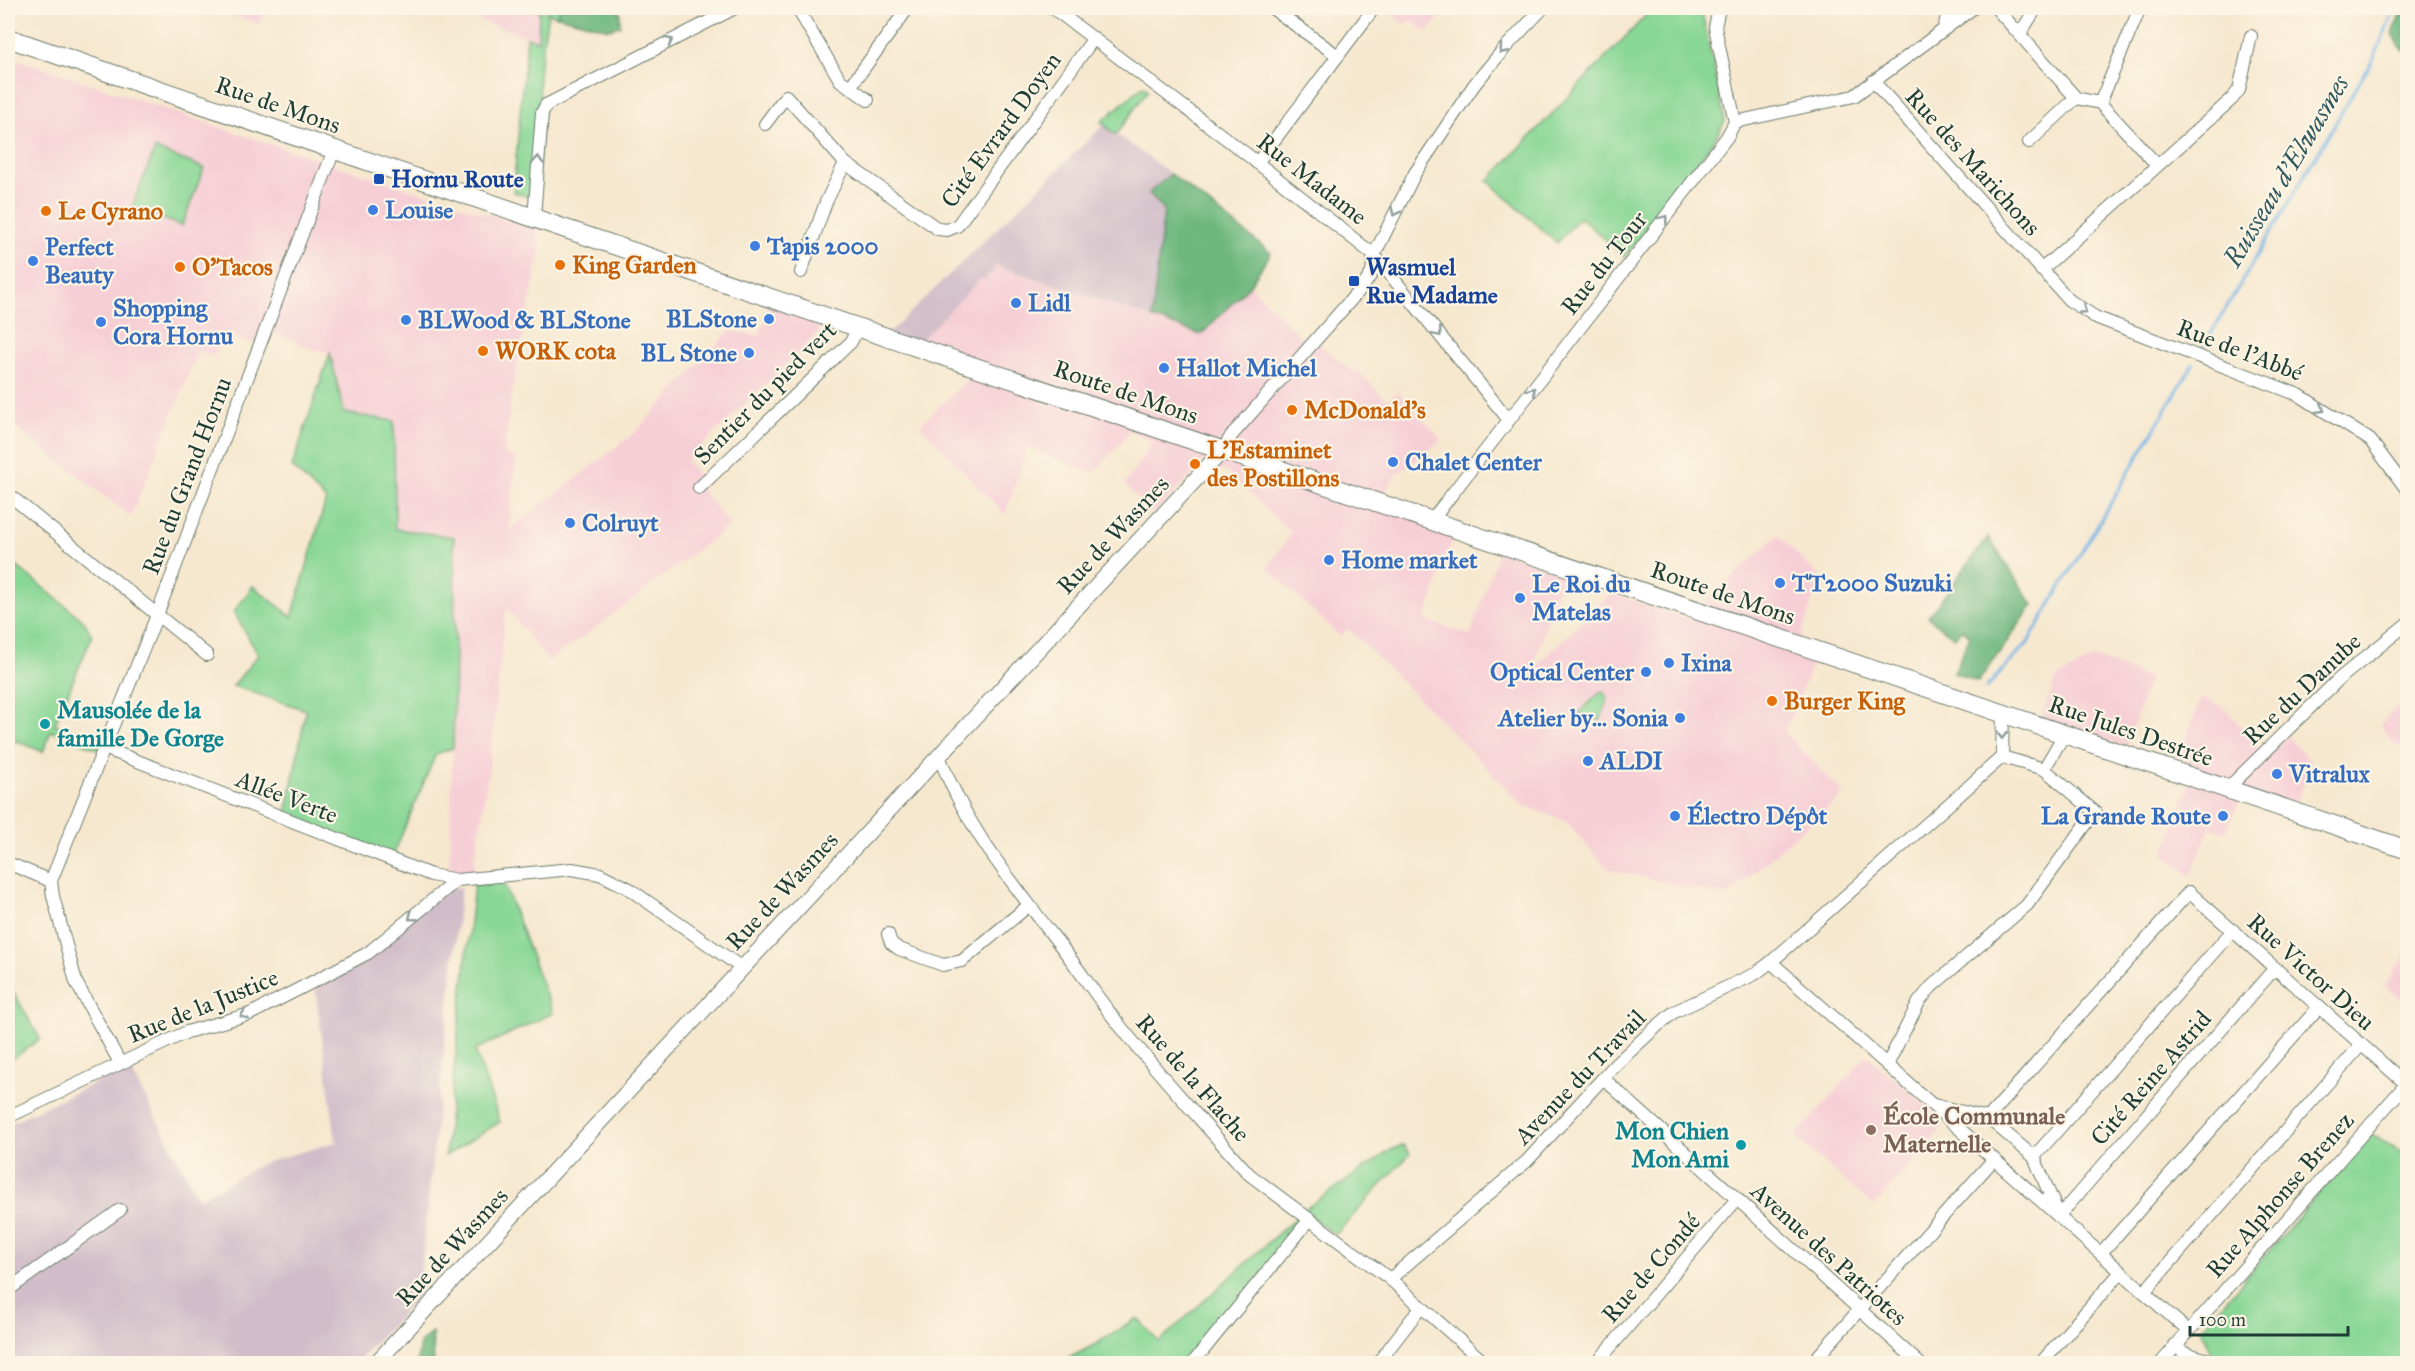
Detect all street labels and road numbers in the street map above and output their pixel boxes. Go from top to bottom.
street label: Cité Evrard Doyen [934,46,1068,214]
street label: Rue de Mons [212,70,344,140]
street label: Rue des Marichons [1899,82,2047,242]
street label: Rue Madame [1251,127,1373,231]
street label: Rue du Tour [1554,205,1654,321]
street label: Rue de l'Abbé [2173,312,2307,388]
street label: Sentier du pied vert [687,315,843,471]
street label: Route de Mons [1050,353,1202,431]
street label: Rue du Grand Hornu [136,373,238,579]
street label: Rue de Wasmes [1050,469,1176,601]
street label: Route de Mons [1647,554,1799,632]
street label: Rue du Danube [2237,627,2367,751]
street label: Rue Jules Destrée [2045,689,2217,773]
street label: Allée Verte [231,764,342,830]
street label: Rue de Wasmes [719,825,845,957]
street label: Rue Victor Dieu [2241,907,2381,1037]
street label: Rue de la Justice [123,962,283,1050]
street label: Avenue du Travail [1507,1003,1653,1152]
street label: Cité Reine Astrid [2084,1004,2218,1152]
street label: Rue de la Flache [1129,1008,1257,1148]
street label: Rue Alphonse Brenez [2200,1106,2360,1284]
street label: Avenue des Patriotes [1744,1175,1913,1332]
street label: Rue de Wasmes [389,1181,515,1313]
street label: Rue de Condé [1595,1207,1707,1329]

